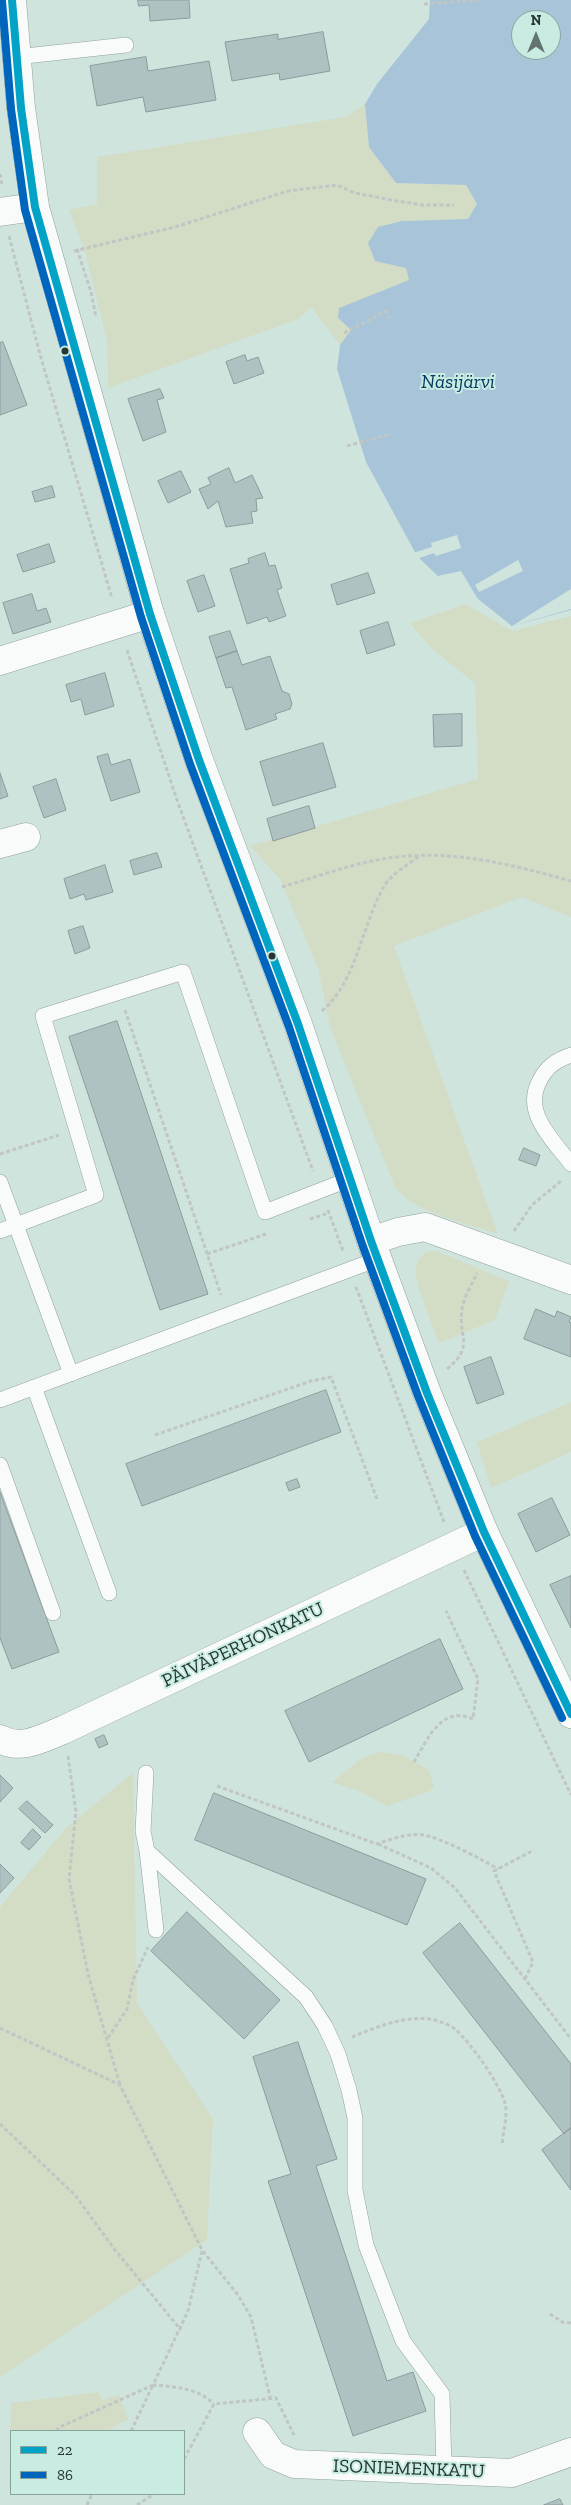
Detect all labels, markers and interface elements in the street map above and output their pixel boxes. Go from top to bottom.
north arrow [511,10,561,60]
text: N [531,12,541,29]
unlabelled marker [60,346,70,356]
water label: Näsijärvi [421,370,495,394]
unlabelled marker [267,951,277,961]
street label: PÄIVÄPERHONKATU [158,1597,328,1693]
legend [10,2430,185,2495]
text: 22 [57,2441,72,2459]
street label: ISONIEMENKATU [333,2455,485,2483]
text: 86 [57,2466,73,2484]

